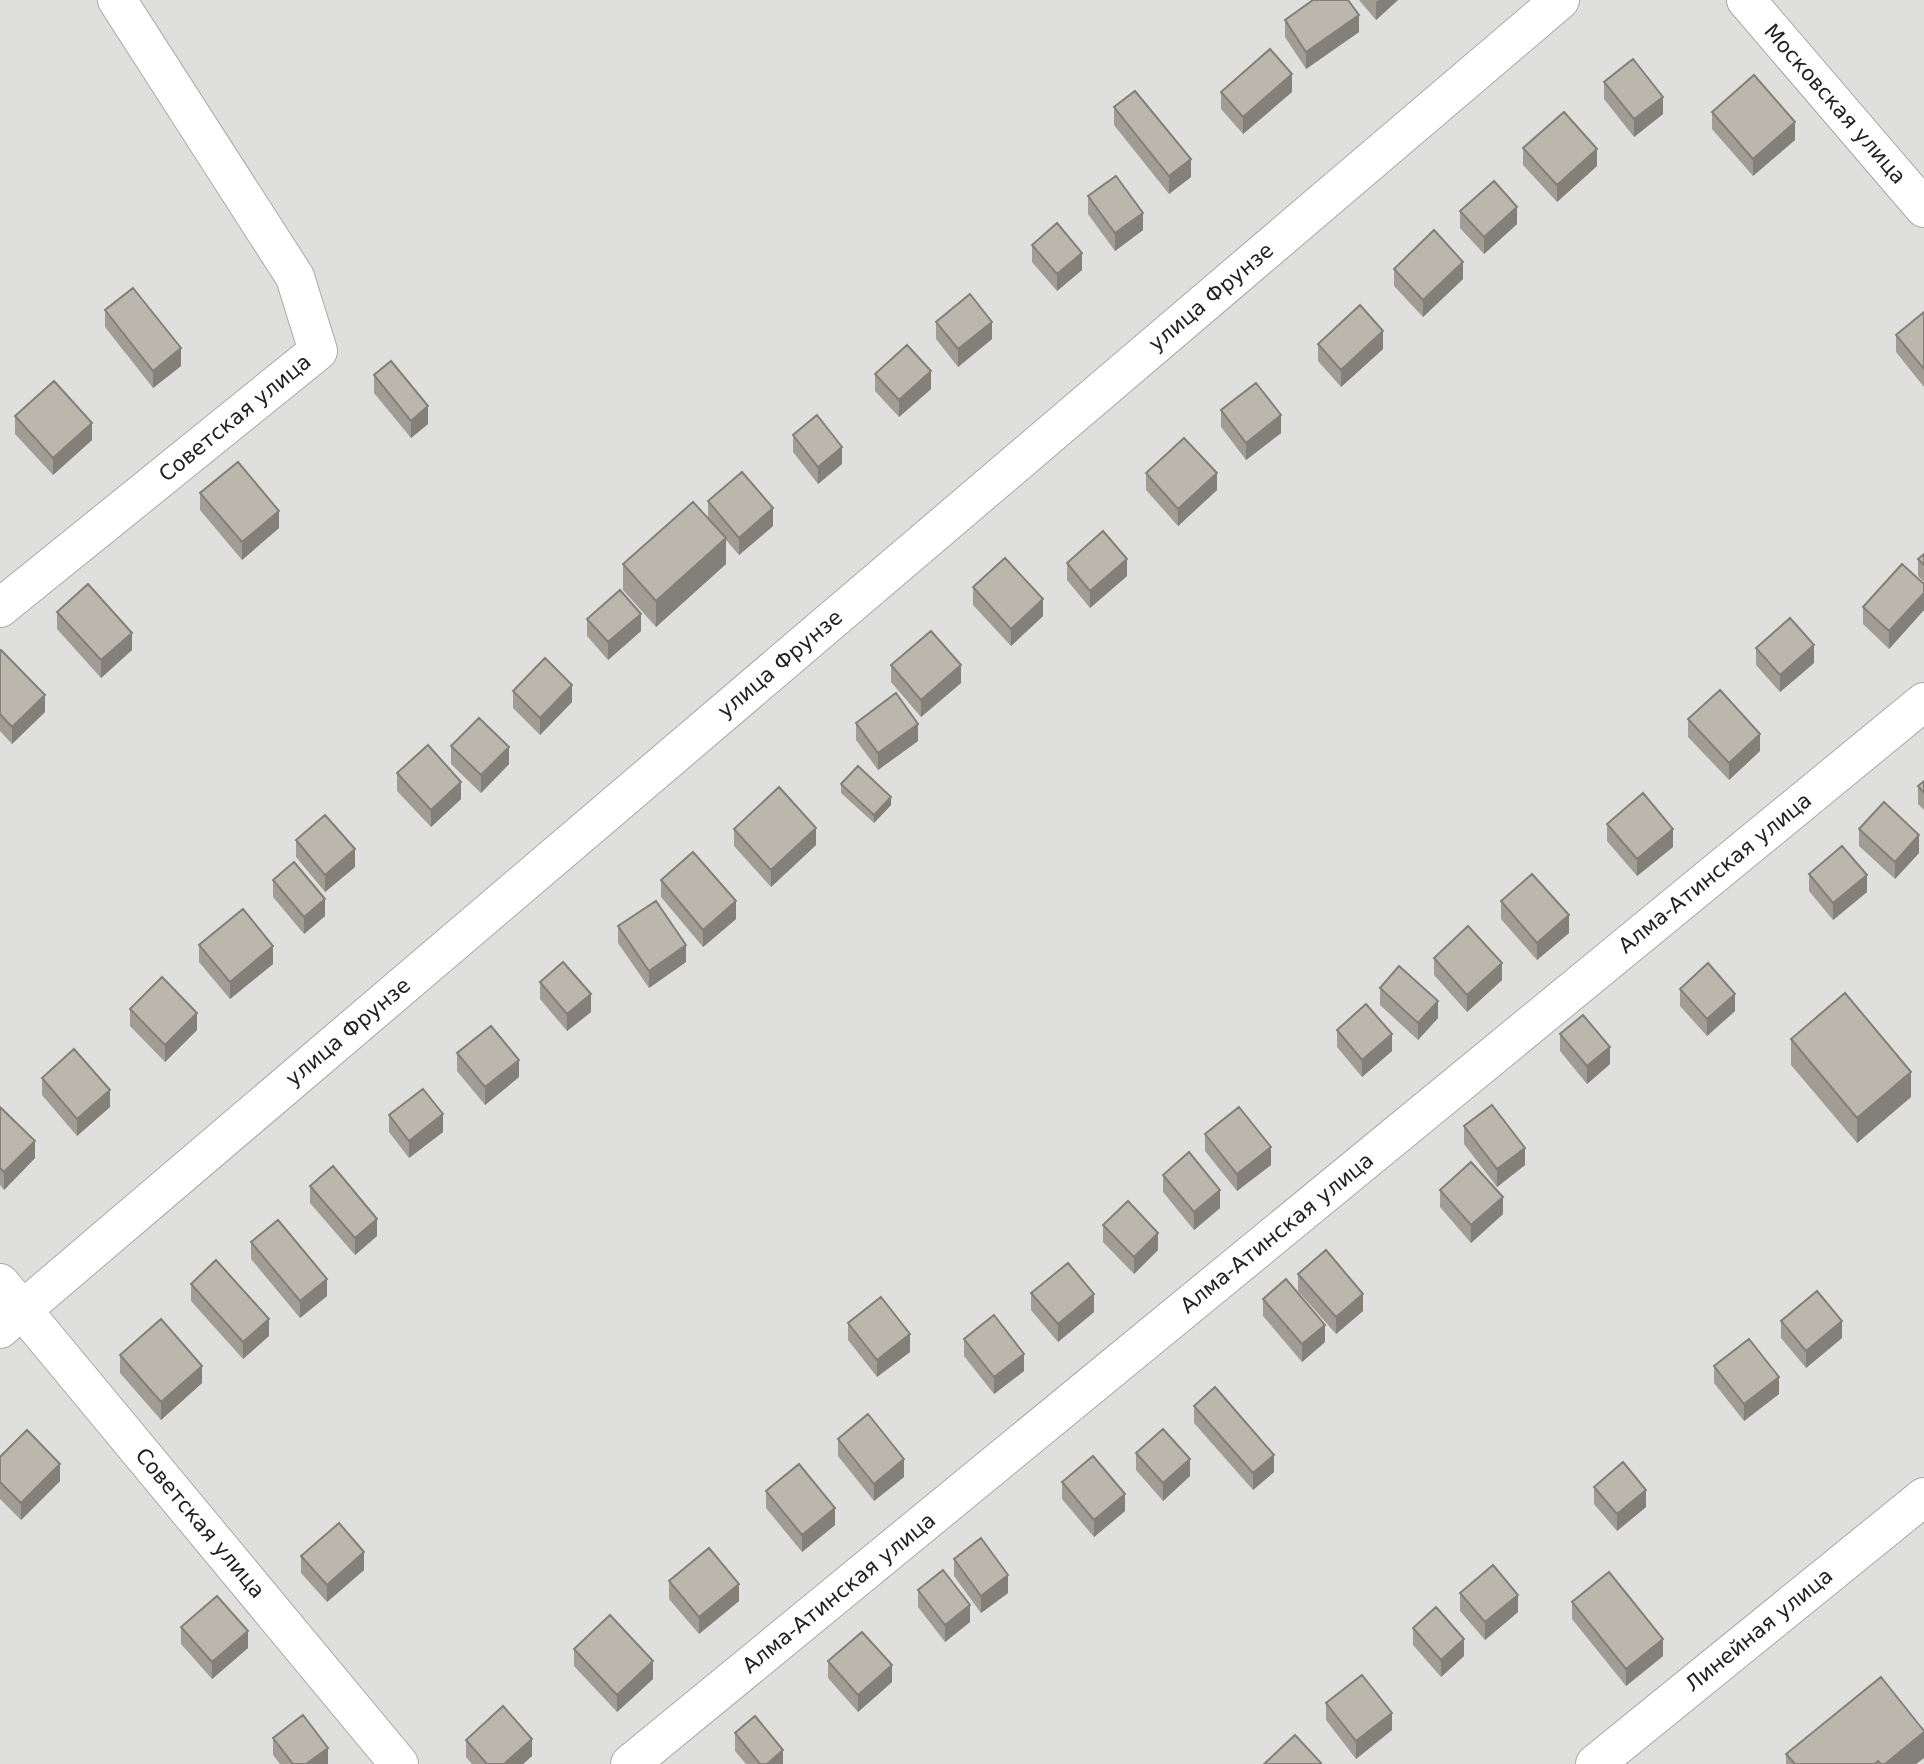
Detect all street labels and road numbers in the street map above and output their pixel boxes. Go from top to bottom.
street label: Московская улица [1759,19,1911,189]
street label: улица Фрунзе [1144,238,1278,356]
street label: Советская улица [154,349,316,487]
street label: улица Фрунзе [713,605,847,723]
street label: Алма-Атинская улица [1614,788,1816,958]
street label: улица Фрунзе [281,973,415,1091]
street label: Алма-Атинская улица [1176,1148,1378,1318]
street label: Советская улица [130,1443,270,1603]
street label: Алма-Атинская улица [738,1508,940,1678]
street label: Линейная улица [1681,1563,1837,1697]

